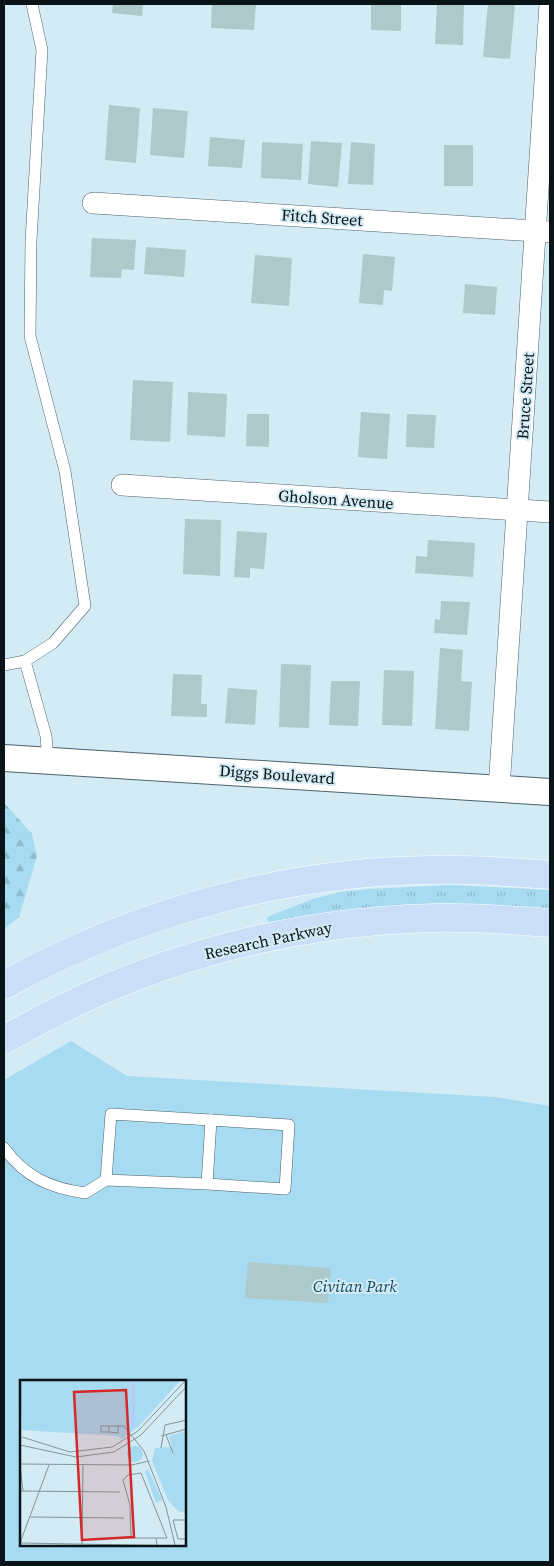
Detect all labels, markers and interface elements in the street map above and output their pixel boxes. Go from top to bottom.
street label: Fitch Street [281,203,364,231]
street label: Bruce Street [511,351,539,440]
street label: Gholson Avenue [278,484,394,514]
street label: Diggs Boulevard [219,759,335,789]
street label: Research Parkway [202,916,335,964]
park label: Civitan Park [313,1275,397,1297]
inset map [20,1380,186,1546]

